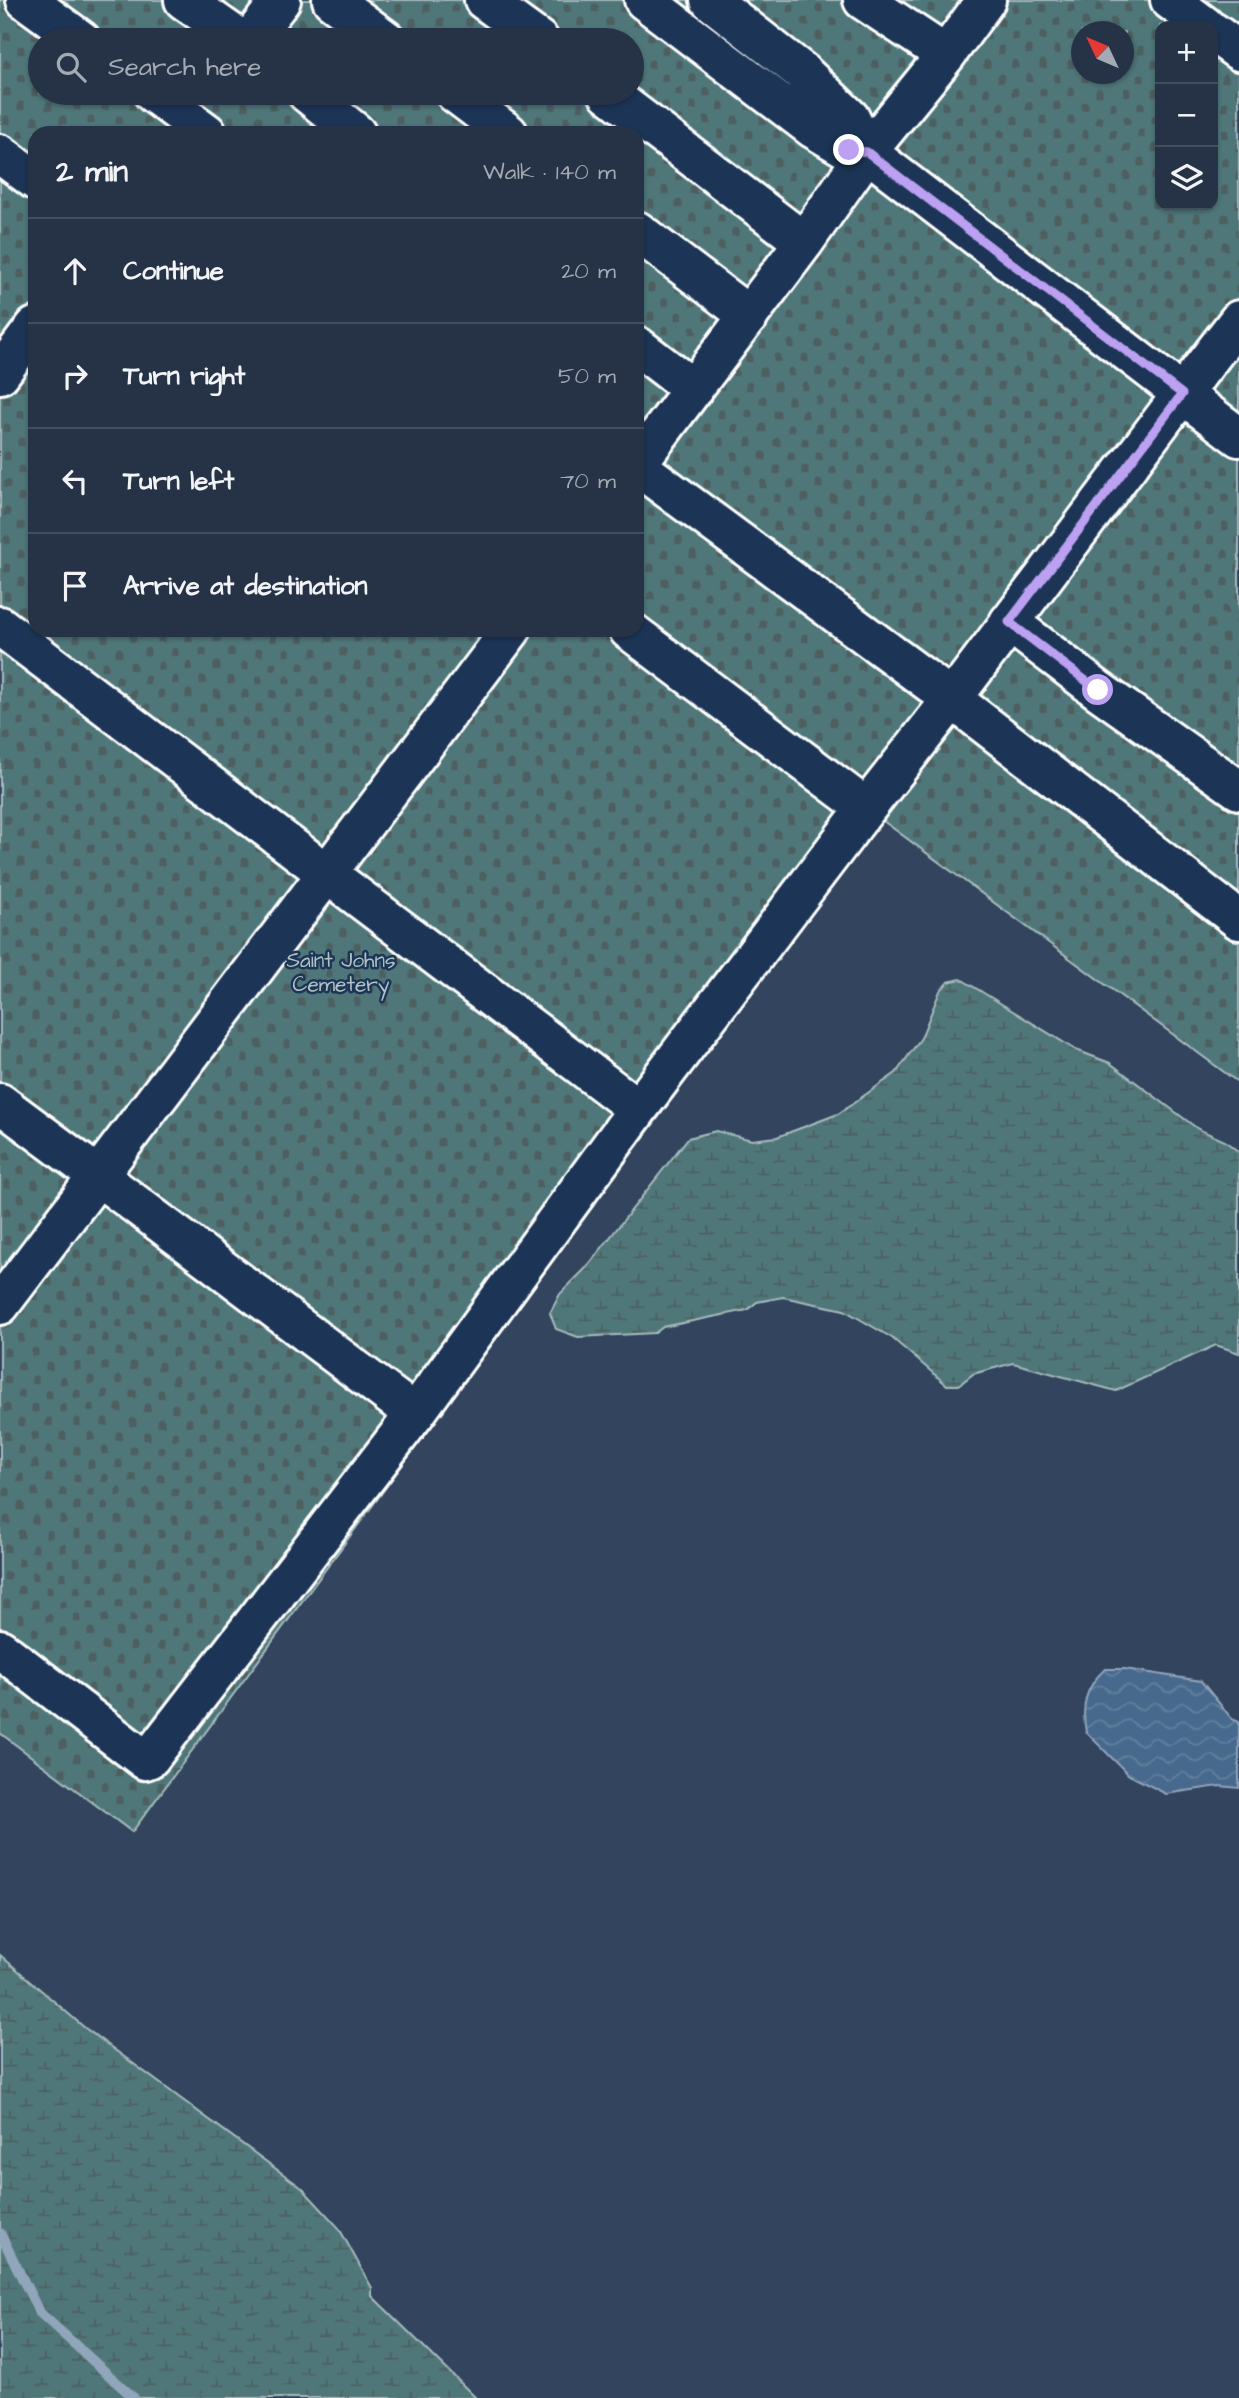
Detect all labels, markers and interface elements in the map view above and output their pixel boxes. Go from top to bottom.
north arrow [1071,21,1134,84]
map controls [1155,21,1218,210]
button: + [1155,21,1218,84]
search box [28,28,644,105]
icon: search [52,48,90,86]
text: Search here [108,49,261,85]
button: − [1155,84,1218,147]
route end [833,134,864,165]
button: layers [1155,147,1218,210]
text: 2 min [56,151,128,193]
text: Walk · 140 m [483,156,616,188]
icon: ahead [56,252,94,290]
text: Continue [123,253,224,289]
text: 20 m [561,255,616,287]
icon: right [56,357,94,395]
text: Turn right [123,358,245,394]
text: 50 m [558,360,616,392]
icon: left [56,462,94,500]
text: Turn left [123,463,234,499]
text: 70 m [560,465,616,497]
icon: arrive [56,567,94,605]
text: Arrive at destination [123,568,368,604]
route start [1082,674,1113,705]
park label: Saint Johns Cemetery [286,946,396,1001]

